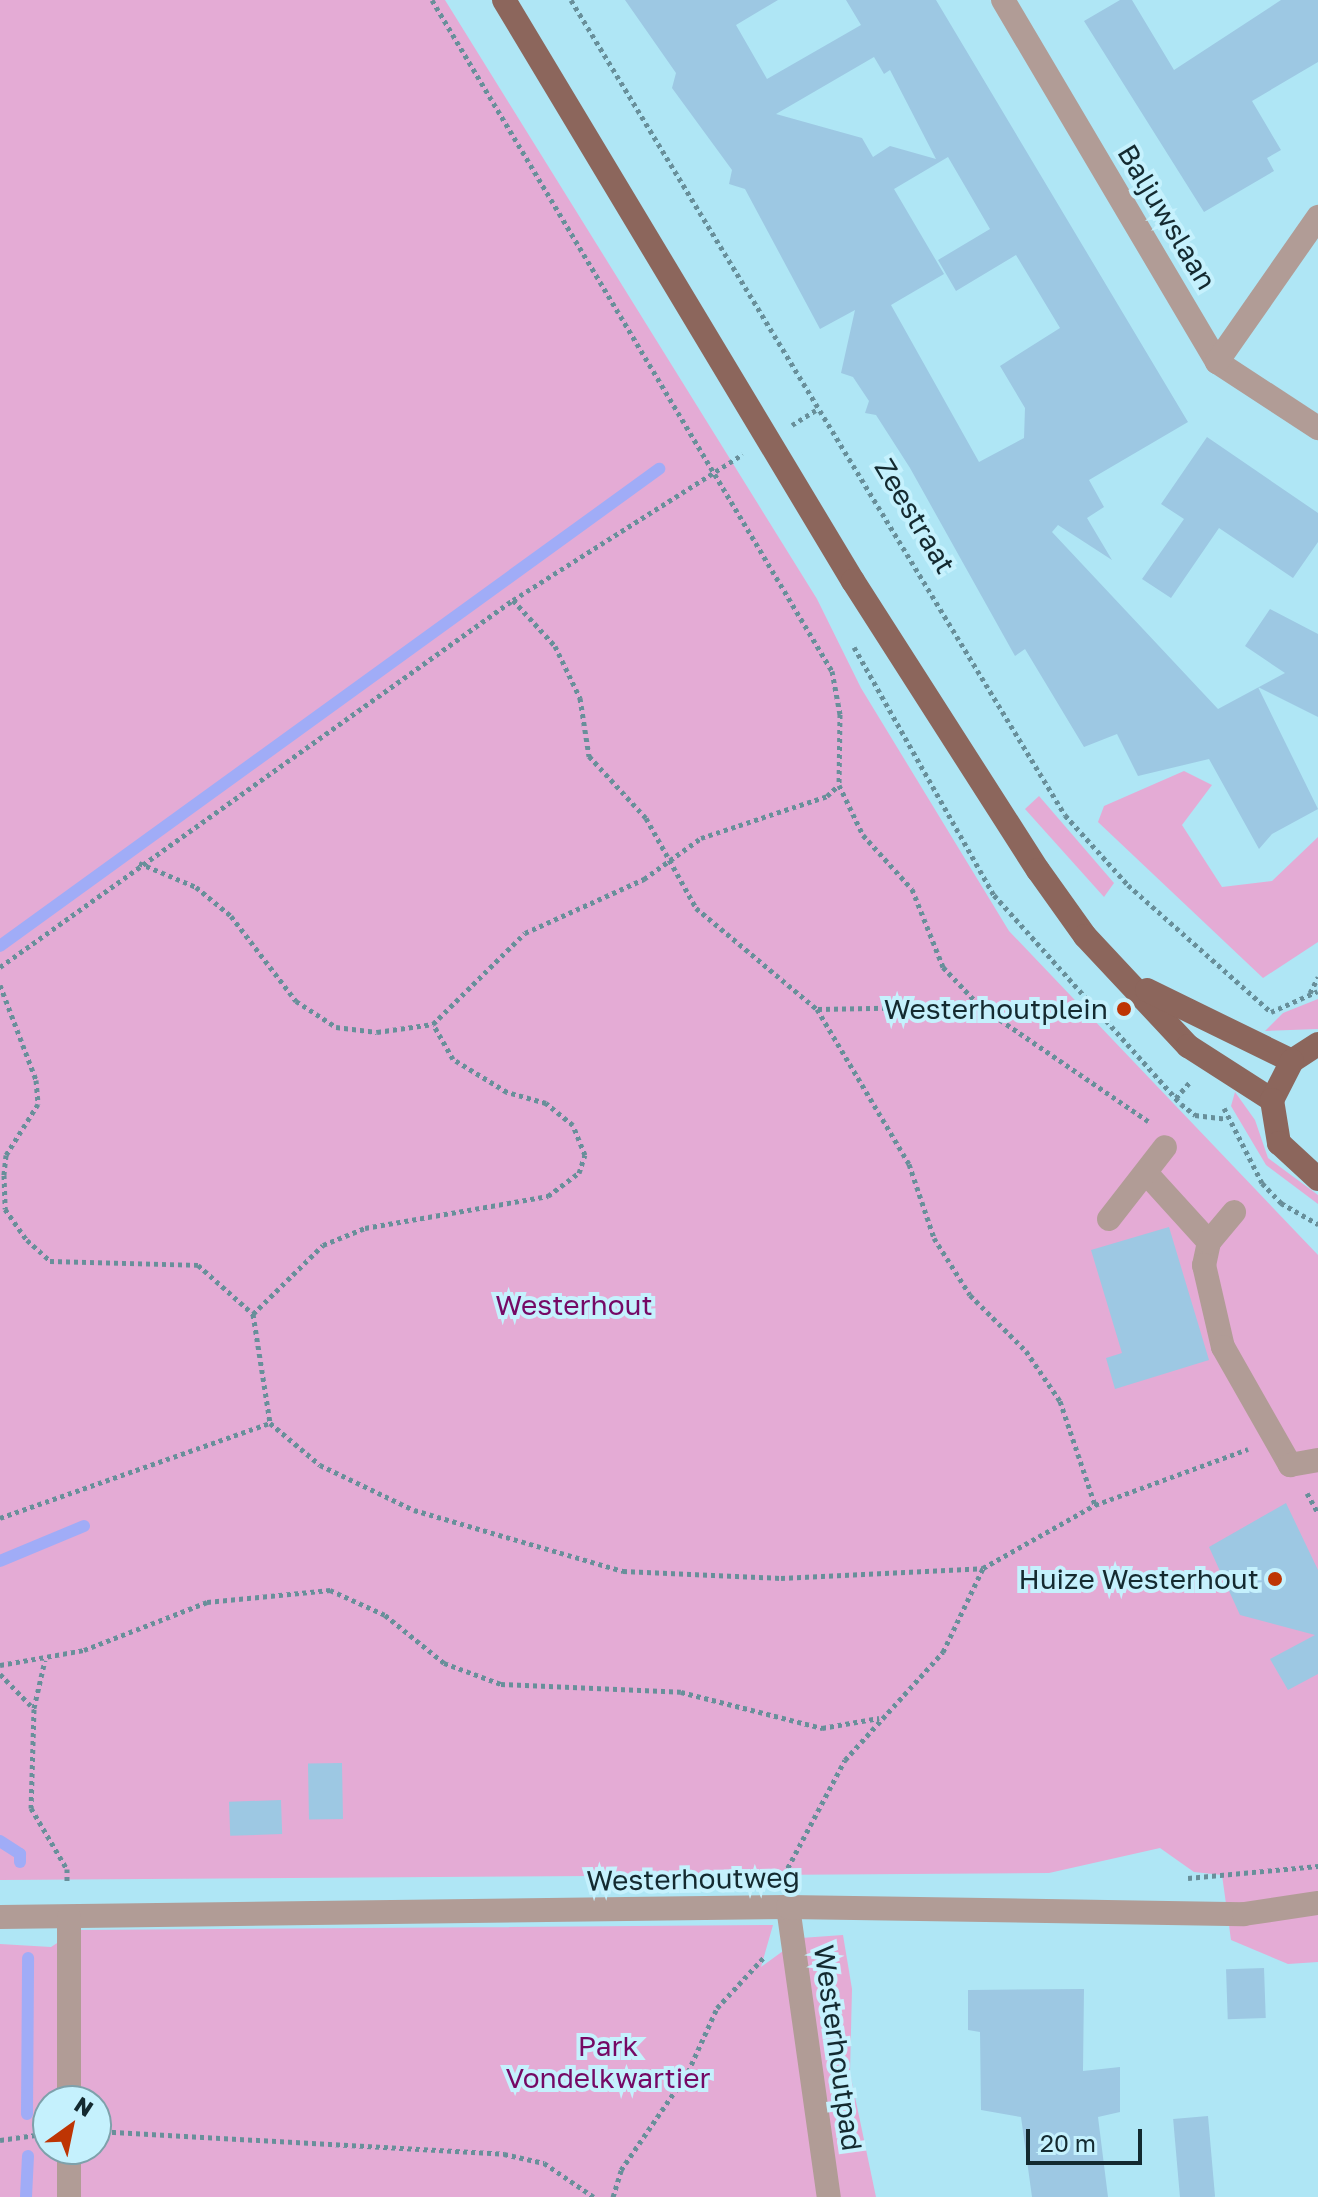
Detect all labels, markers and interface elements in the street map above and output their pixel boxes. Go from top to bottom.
street label: Baljuwslaan [1111,138,1223,296]
street label: Zeestraat [868,453,962,579]
place label: Westerhoutplein [884,992,1108,1026]
marker: Westerhoutplein [1115,1000,1133,1018]
park label: Westerhout [495,1288,653,1322]
place label: Huize Westerhout [1018,1562,1259,1596]
marker: Huize Westerhout [1266,1570,1284,1588]
street label: Westerhoutweg [586,1860,800,1898]
street label: Westerhoutpad [807,1943,869,2153]
park label: Park Vondelkwartier [506,2029,710,2095]
north arrow [32,2085,112,2165]
text: N [70,2090,99,2122]
scale bar [1030,2113,1146,2163]
text: 20 m [1040,2128,1096,2157]

